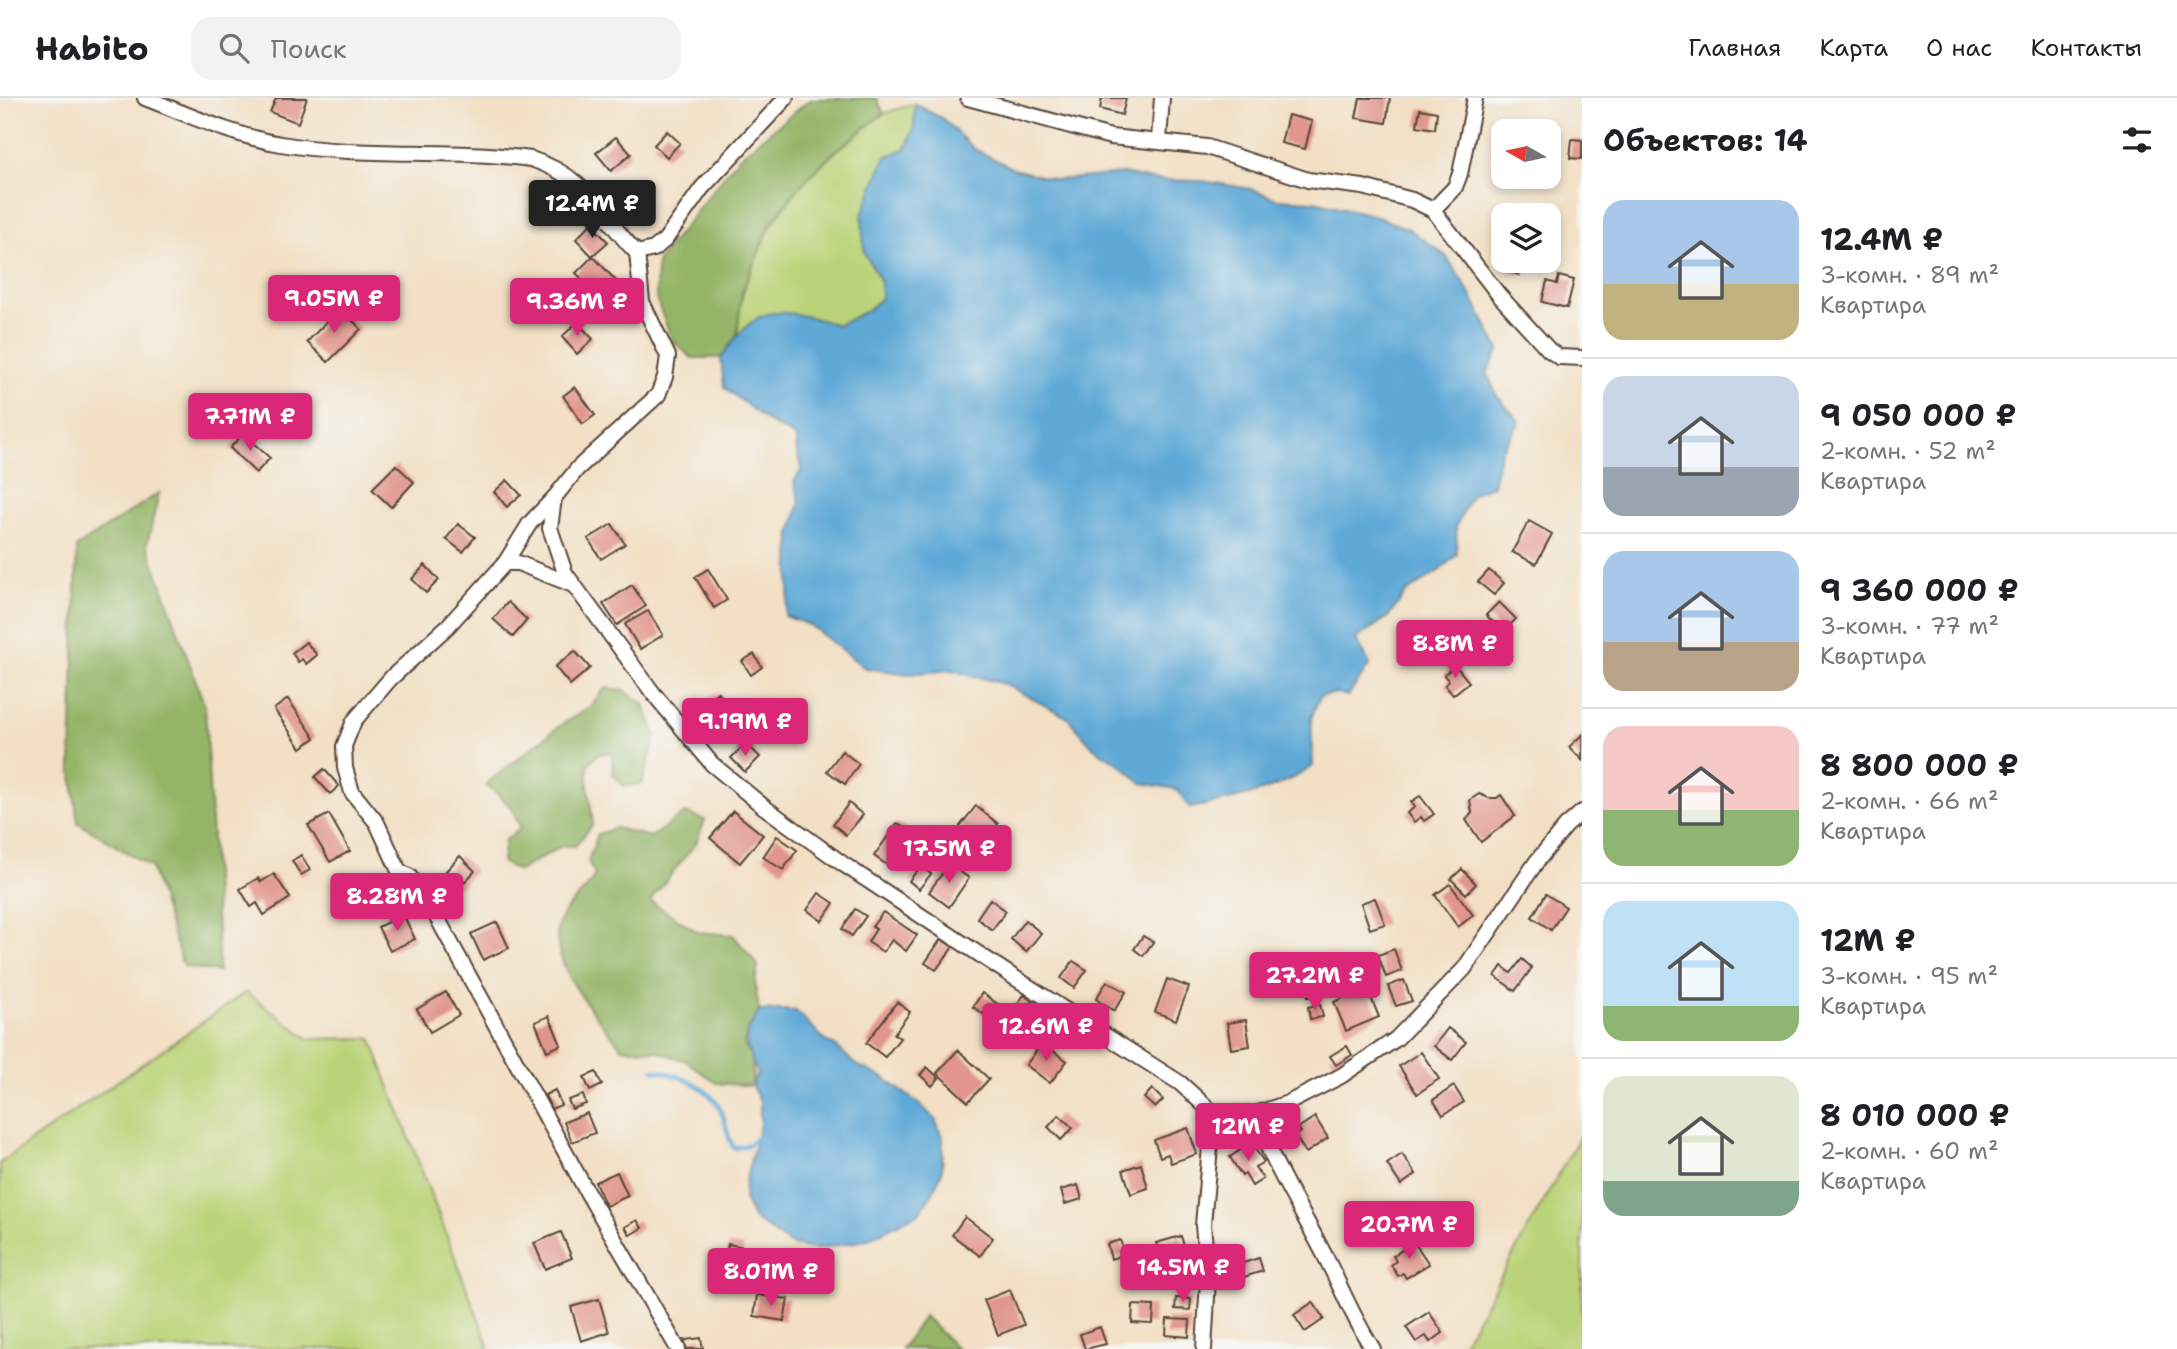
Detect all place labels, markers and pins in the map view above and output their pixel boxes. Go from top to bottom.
pin: 12.4M ₽ [527,180,657,240]
pin: 9.05M ₽ [269,275,399,335]
pin: 9.36M ₽ [512,278,642,338]
pin: 7.71M ₽ [185,394,315,453]
pin: 8.8M ₽ [1398,620,1512,680]
pin: 9.19M ₽ [680,698,810,758]
pin: 17.5M ₽ [884,826,1014,885]
pin: 8.28M ₽ [332,874,462,933]
pin: 27.2M ₽ [1250,953,1380,1012]
pin: 12.6M ₽ [981,1004,1111,1063]
pin: 12M ₽ [1199,1104,1297,1163]
pin: 20.7M ₽ [1344,1202,1474,1261]
pin: 14.5M ₽ [1118,1244,1248,1304]
pin: 8.01M ₽ [706,1248,836,1308]

